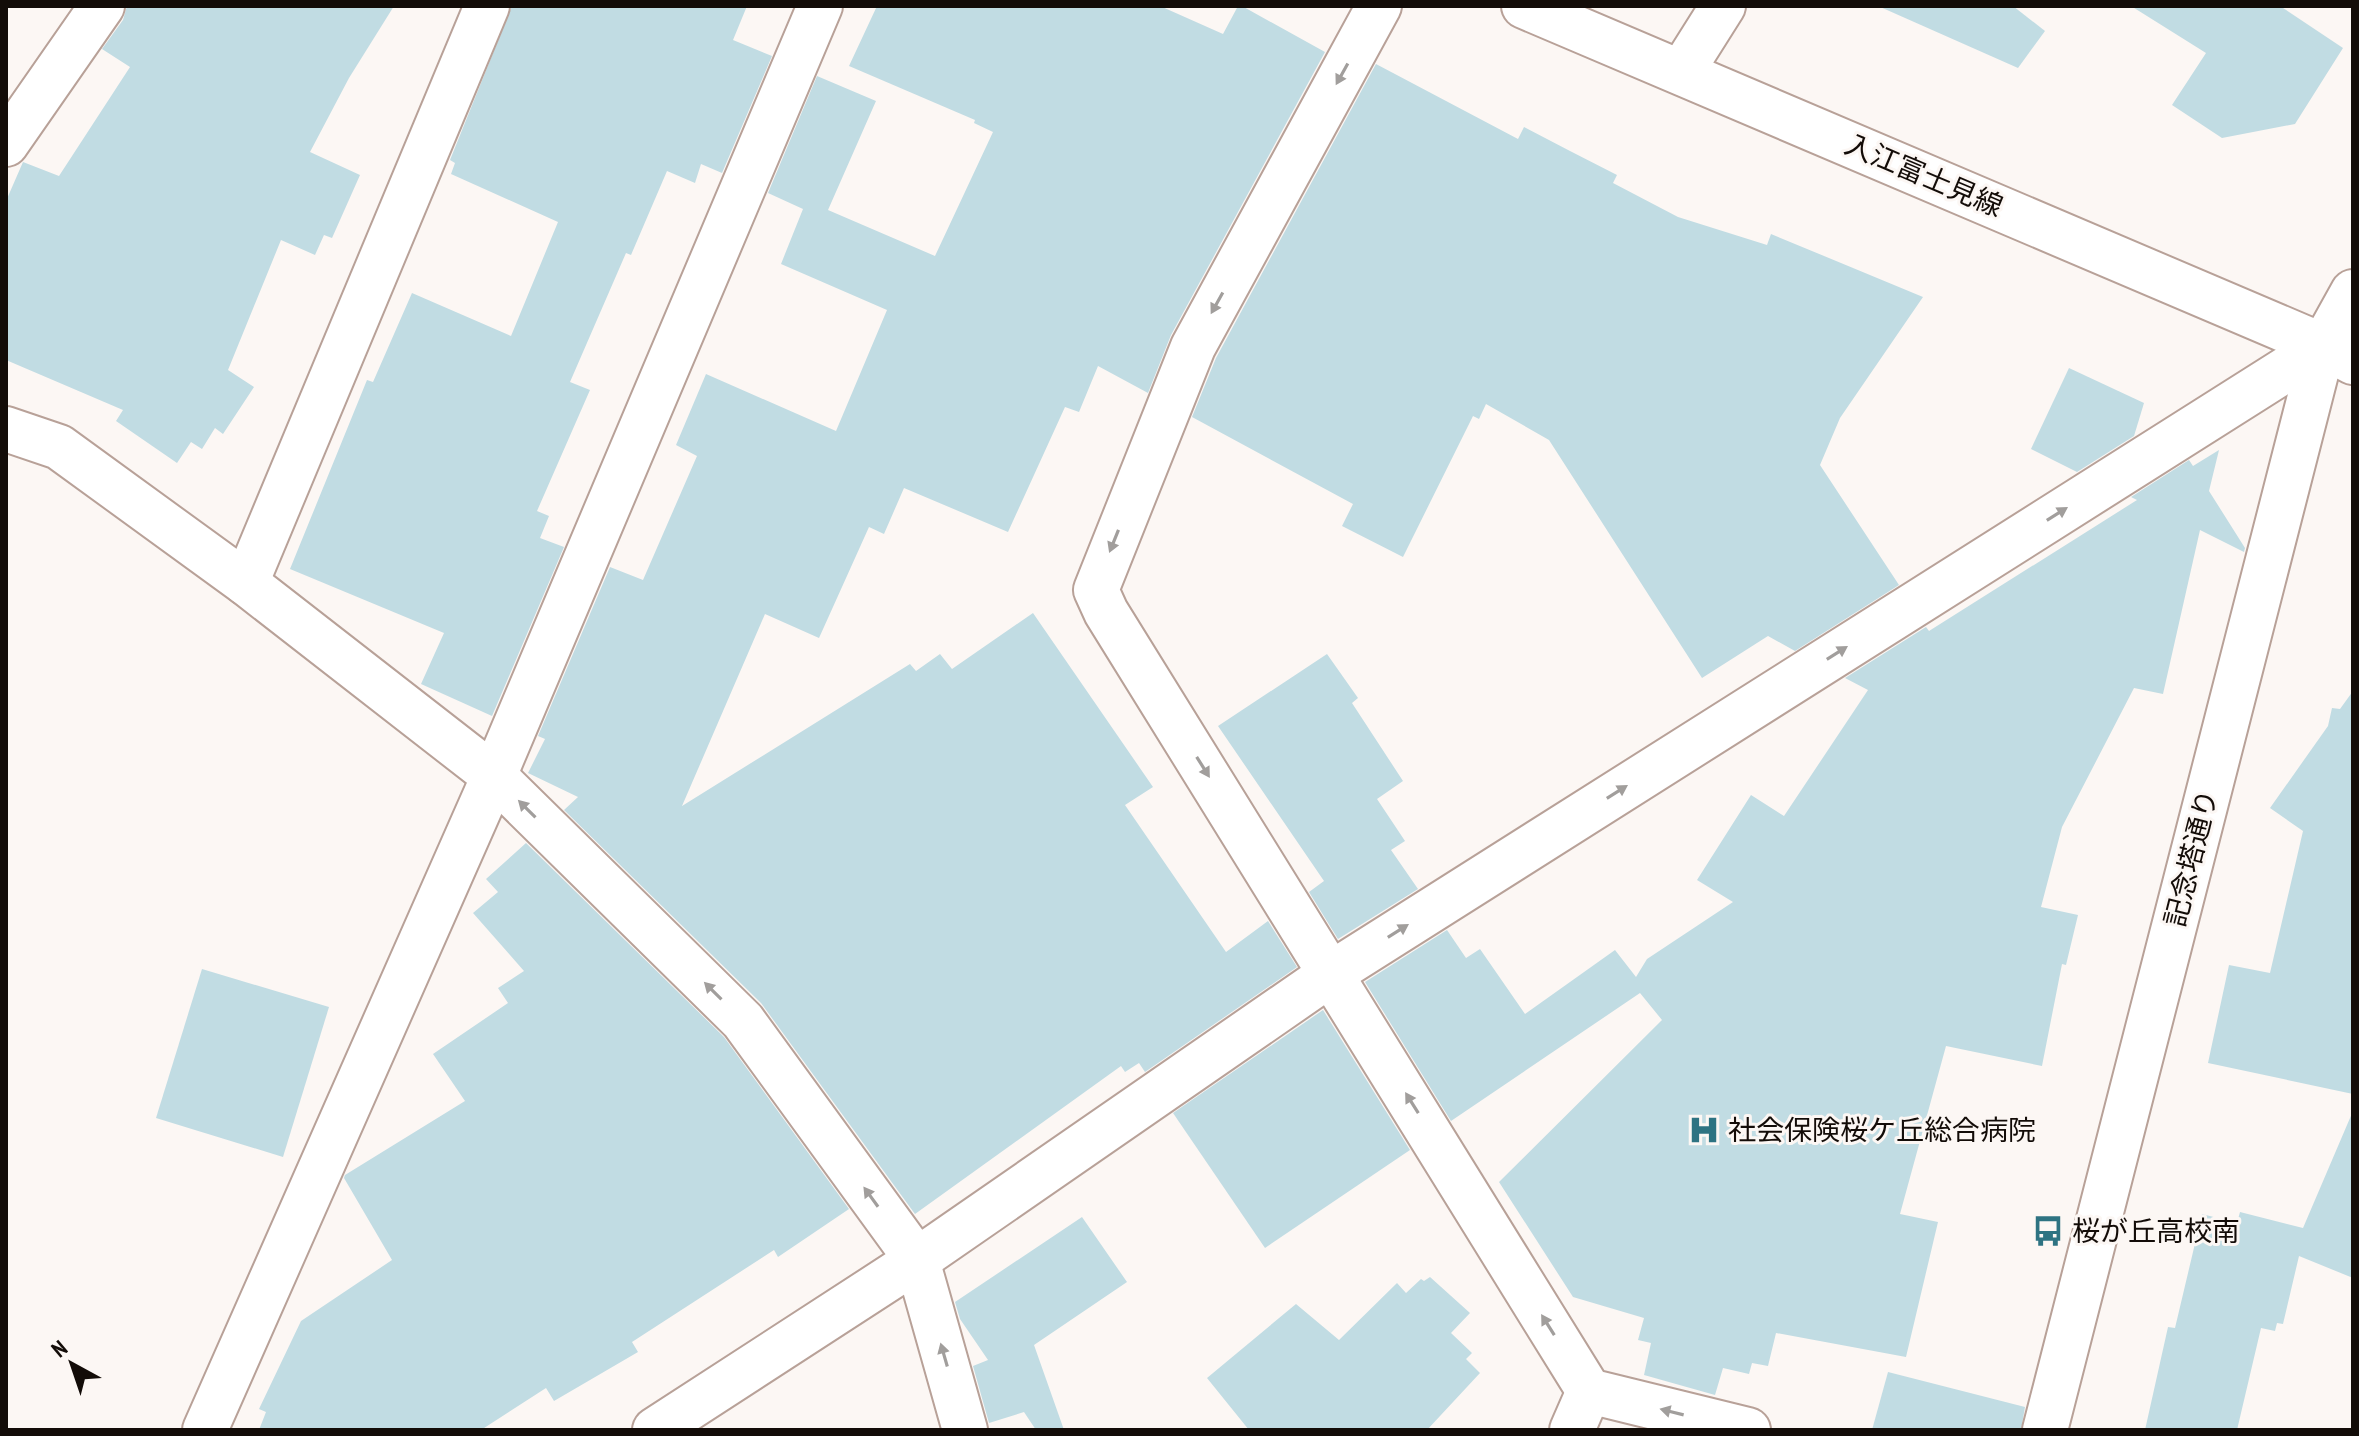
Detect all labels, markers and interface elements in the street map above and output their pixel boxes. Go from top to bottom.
one-way arrow [1335,63,1348,86]
street label: 入江富士見線 [1840,125,2009,224]
one-way arrow [1210,291,1224,314]
one-way arrow [2046,508,2068,522]
one-way arrow [1107,529,1120,553]
one-way arrow [1826,647,1848,661]
one-way arrow [1196,757,1211,778]
street label: 記念塔通り [2156,785,2225,930]
one-way arrow [1606,786,1628,800]
one-way arrow [518,800,537,818]
one-way arrow [1387,923,1408,938]
one-way arrow [704,982,723,1001]
one-way arrow [1405,1092,1419,1114]
place label: 社会保険桜ケ丘総合病院 [1728,1111,2036,1148]
hospital icon: 社会保険桜ケ丘総合病院 [1687,1113,1721,1147]
one-way arrow [864,1186,879,1207]
place label: 桜が丘高校南 [2072,1212,2240,1249]
bus stop icon: 桜が丘高校南 [2031,1214,2065,1248]
one-way arrow [1541,1314,1555,1336]
north arrow [32,1324,112,1404]
text: N [46,1334,73,1363]
one-way arrow [937,1343,950,1367]
one-way arrow [1660,1405,1685,1417]

